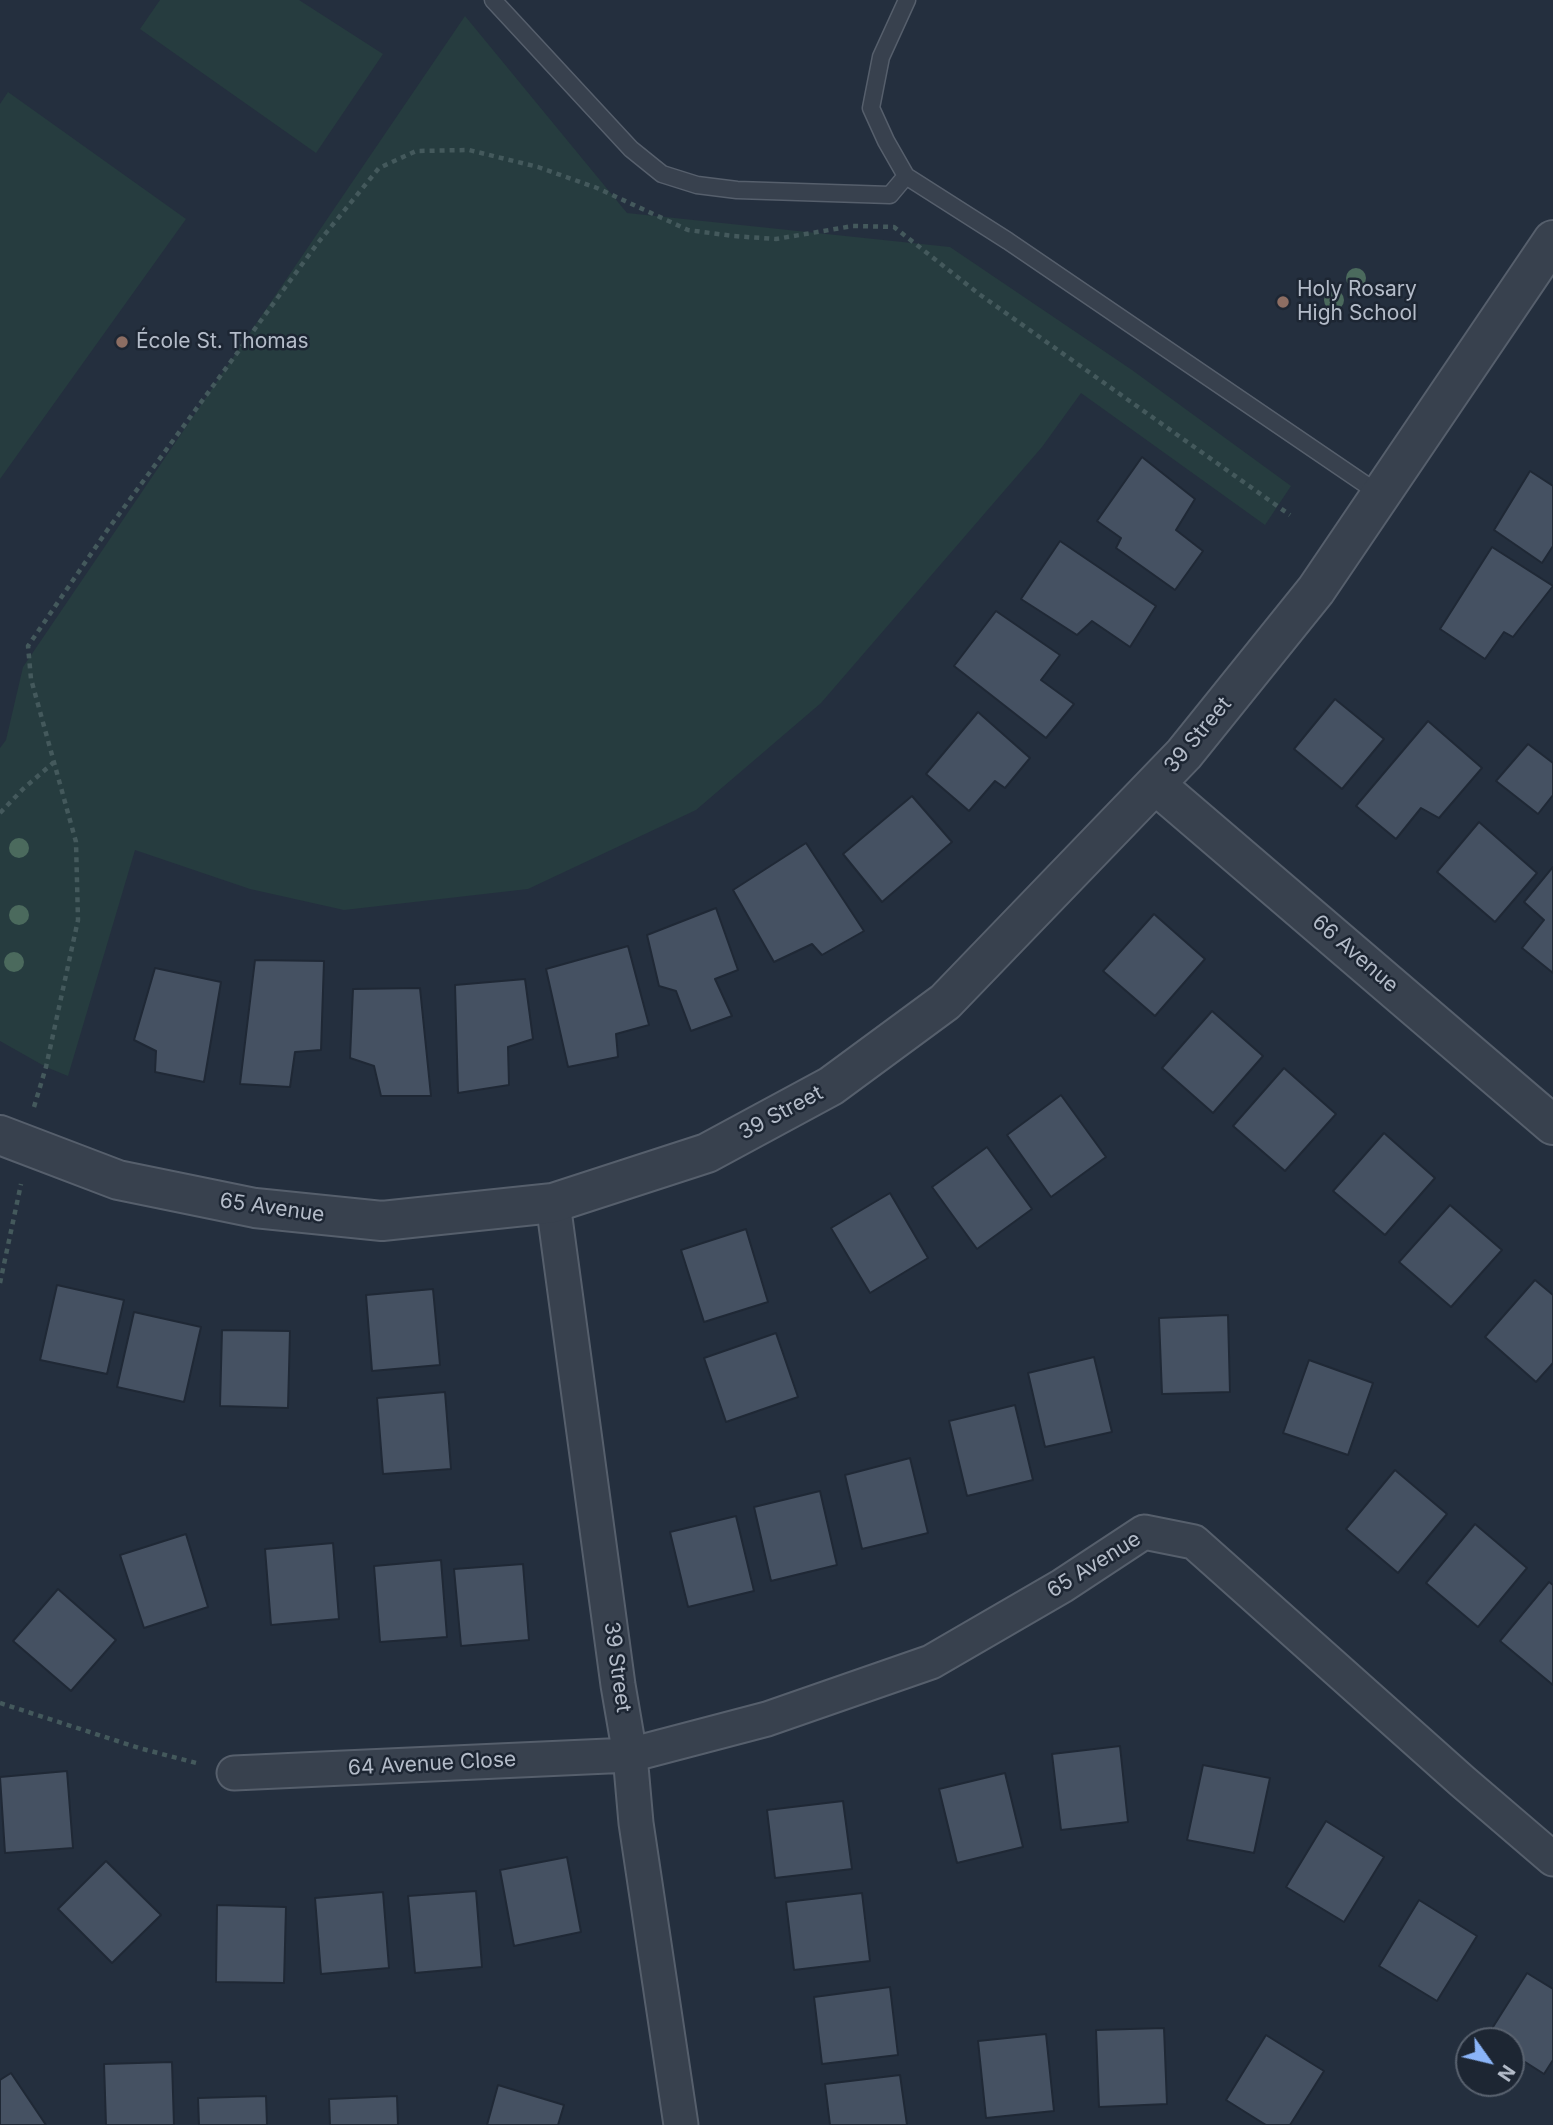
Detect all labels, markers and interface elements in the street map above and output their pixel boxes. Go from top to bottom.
place label: Holy Rosary High School [1297,277,1417,327]
marker: Holy Rosary High School [1275,294,1291,310]
place label: École St. Thomas [136,329,309,355]
marker: École St. Thomas [114,334,130,350]
street label: 39 Street [1159,692,1237,778]
street label: 66 Avenue [1307,910,1403,998]
street label: 39 Street [735,1080,827,1146]
street label: 65 Avenue [218,1188,326,1228]
street label: 65 Avenue [1043,1526,1145,1604]
street label: 39 Street [598,1620,636,1714]
street label: 64 Avenue Close [347,1747,517,1781]
north arrow [1455,2027,1525,2097]
text: N [1493,2060,1520,2085]

